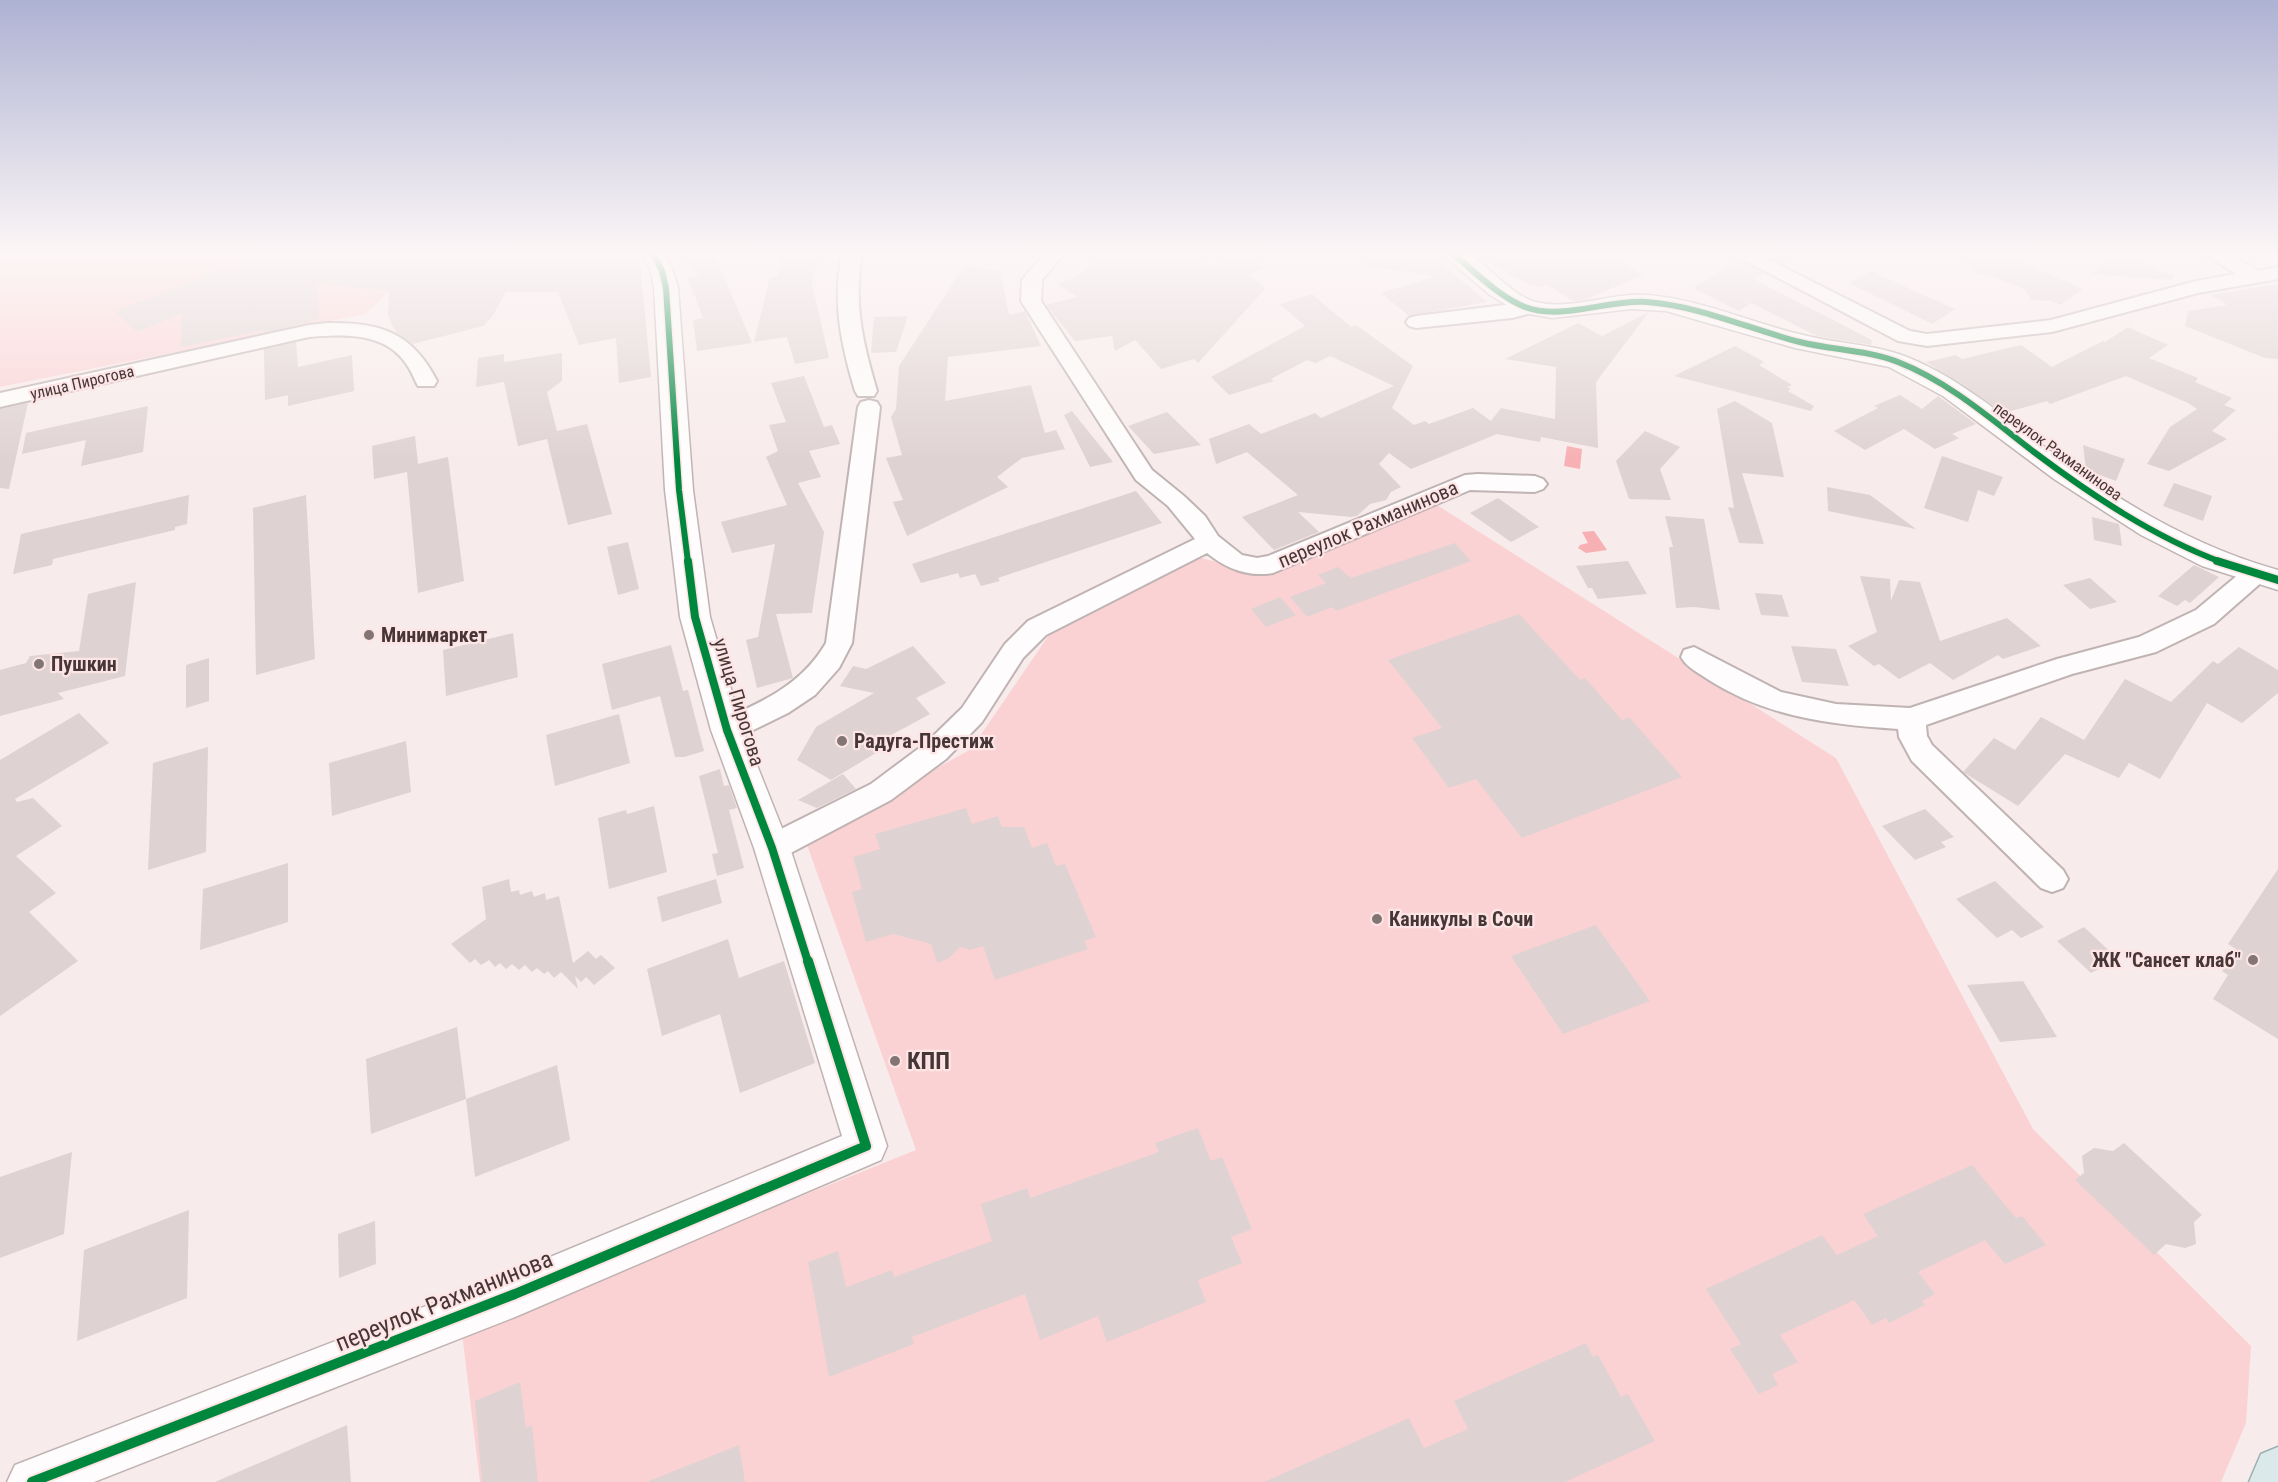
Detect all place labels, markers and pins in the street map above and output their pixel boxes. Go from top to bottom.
place label: Минимаркет [381,623,487,647]
marker: Минимаркет [362,628,376,642]
place label: Пушкин [51,652,117,676]
marker: Пушкин [32,657,46,671]
place label: Радуга-Престиж [854,729,994,753]
marker: Радуга-Престиж [835,734,849,748]
place label: Каникулы в Сочи [1389,907,1533,931]
marker: Каникулы в Сочи [1370,912,1384,926]
place label: ЖК "Сансет клаб" [2092,948,2241,972]
marker: ЖК "Сансет клаб" [2246,953,2260,967]
place label: КПП [907,1047,950,1075]
marker: КПП [888,1054,902,1068]

